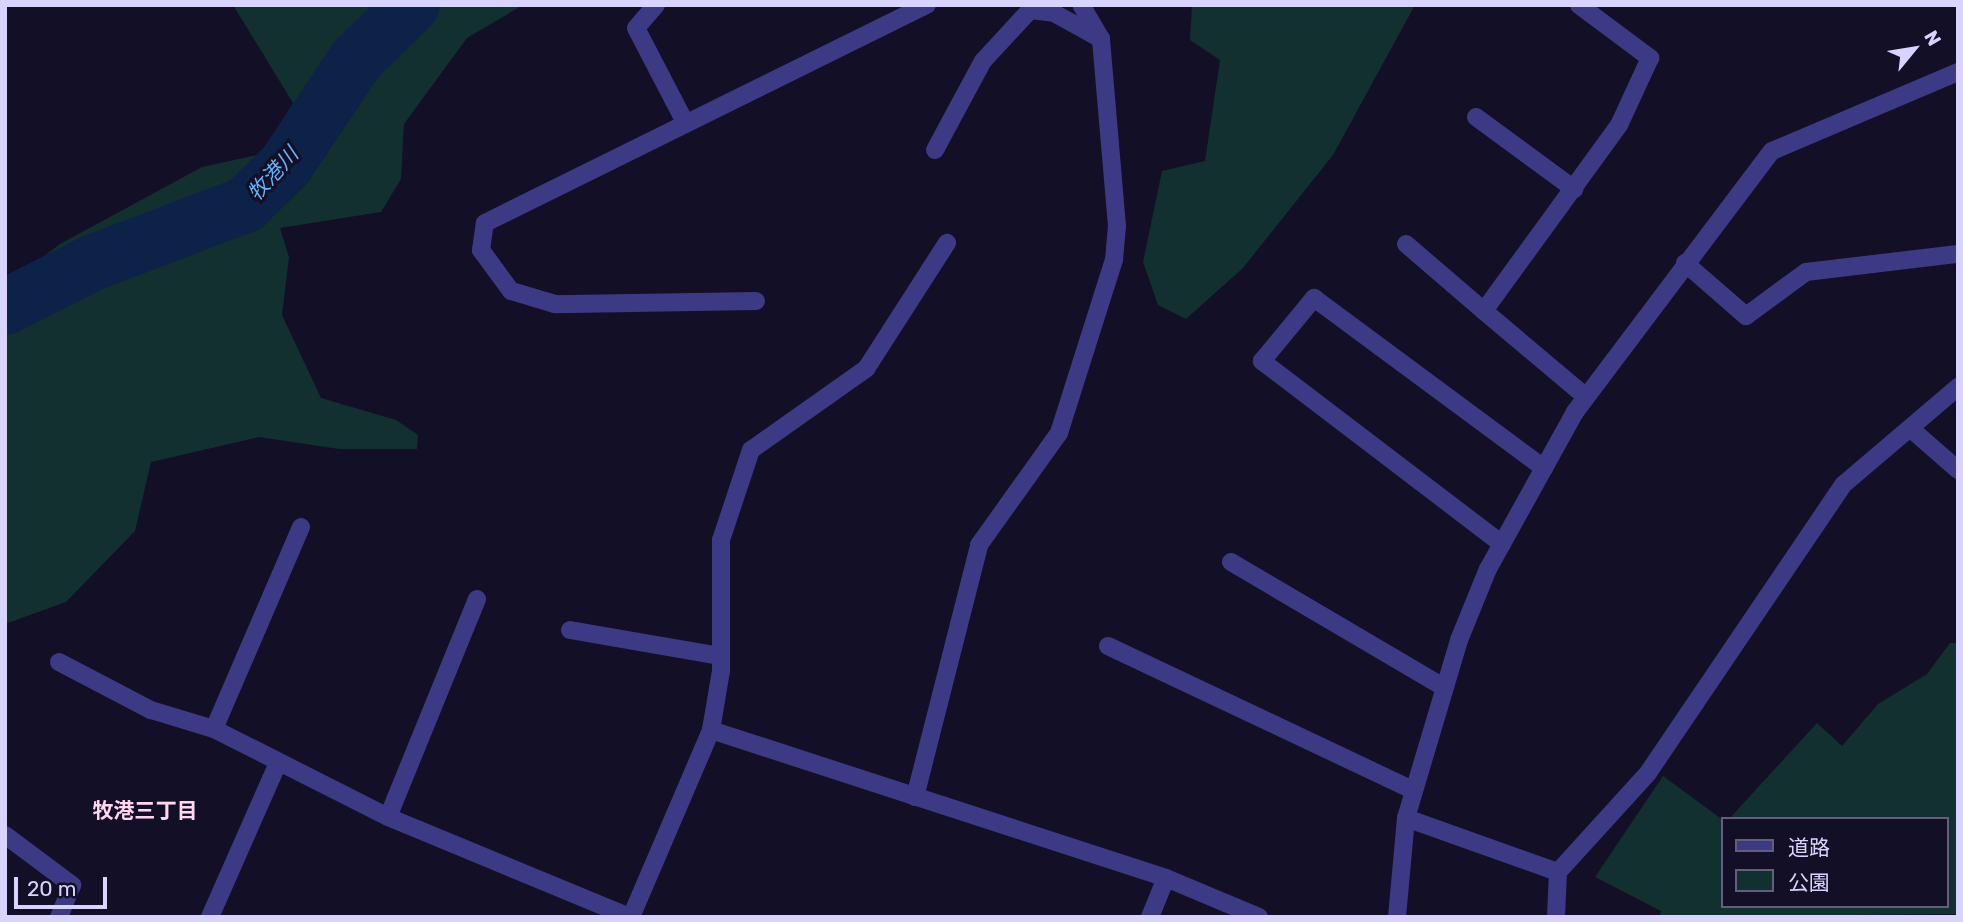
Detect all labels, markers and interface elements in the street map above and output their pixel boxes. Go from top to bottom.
north arrow [1879,14,1949,84]
text: N [1919,27,1946,50]
water label: 牧港川 [243,142,303,206]
district label: 牧港三丁目 [93,798,197,824]
legend [1722,817,1949,908]
text: 道路 [1788,835,1830,860]
scale bar [18,862,110,906]
text: 公園 [1788,870,1830,895]
text: 20 m [27,876,76,901]

